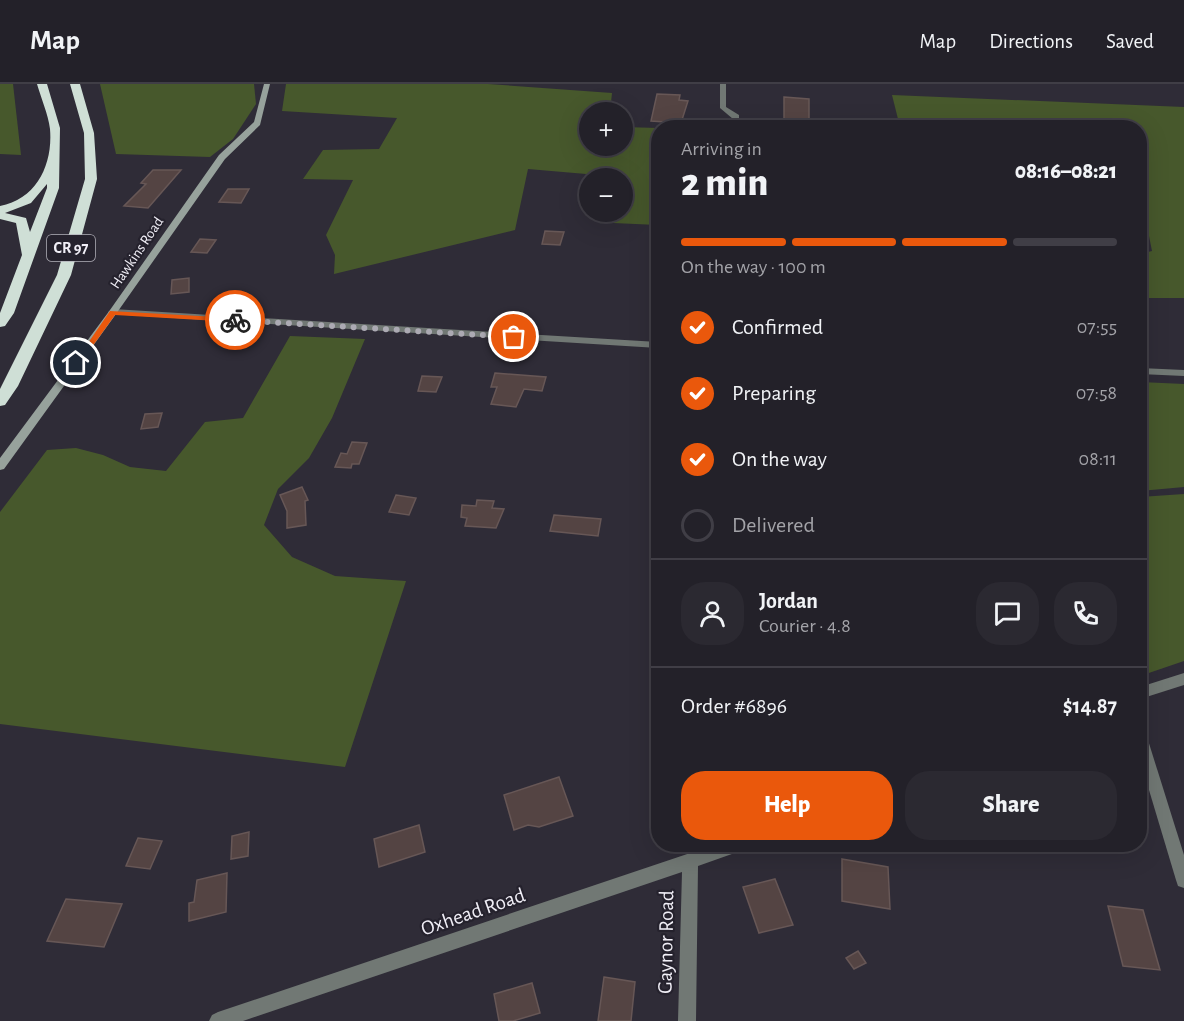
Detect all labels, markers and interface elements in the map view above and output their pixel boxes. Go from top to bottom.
text: Map [30,27,80,55]
text: Map [920,31,956,52]
text: Directions [989,31,1073,52]
text: Saved [1106,31,1154,52]
map controls [579,102,633,222]
button: + [579,102,633,156]
text: Arriving in [681,139,762,159]
text: 08:16–08:21 [1015,160,1117,182]
text: 2 min [681,164,768,203]
button: − [579,168,633,222]
street label: Hawkins Road [108,214,167,292]
road number: CR 97 [47,235,95,261]
text: On the way · 100 m [681,257,826,277]
courier [205,290,265,350]
icon: bike [219,304,252,337]
pin [488,311,539,362]
icon: check [681,311,714,344]
text: Confirmed [732,316,823,338]
text: 07:55 [1077,317,1117,337]
icon: bag [497,320,530,353]
pin [50,337,101,388]
icon: home [59,346,92,379]
icon: check [681,377,714,410]
text: Preparing [732,382,816,404]
text: 07:58 [1076,383,1117,403]
icon: check [681,443,714,476]
text: On the way [732,448,827,470]
text: 08:11 [1079,449,1117,469]
text: Delivered [732,514,815,536]
button: person [681,582,744,645]
button: chat [976,582,1039,645]
button: phone [1054,582,1117,645]
text: Jordan [759,590,818,612]
text: Courier · 4.8 [759,616,851,636]
text: Order #6896 [681,695,787,717]
text: $14.87 [1063,695,1117,717]
button: Help [681,771,893,840]
button: Share [905,771,1117,840]
street label: Oxhead Road [418,884,528,940]
street label: Gaynor Road [655,890,677,994]

